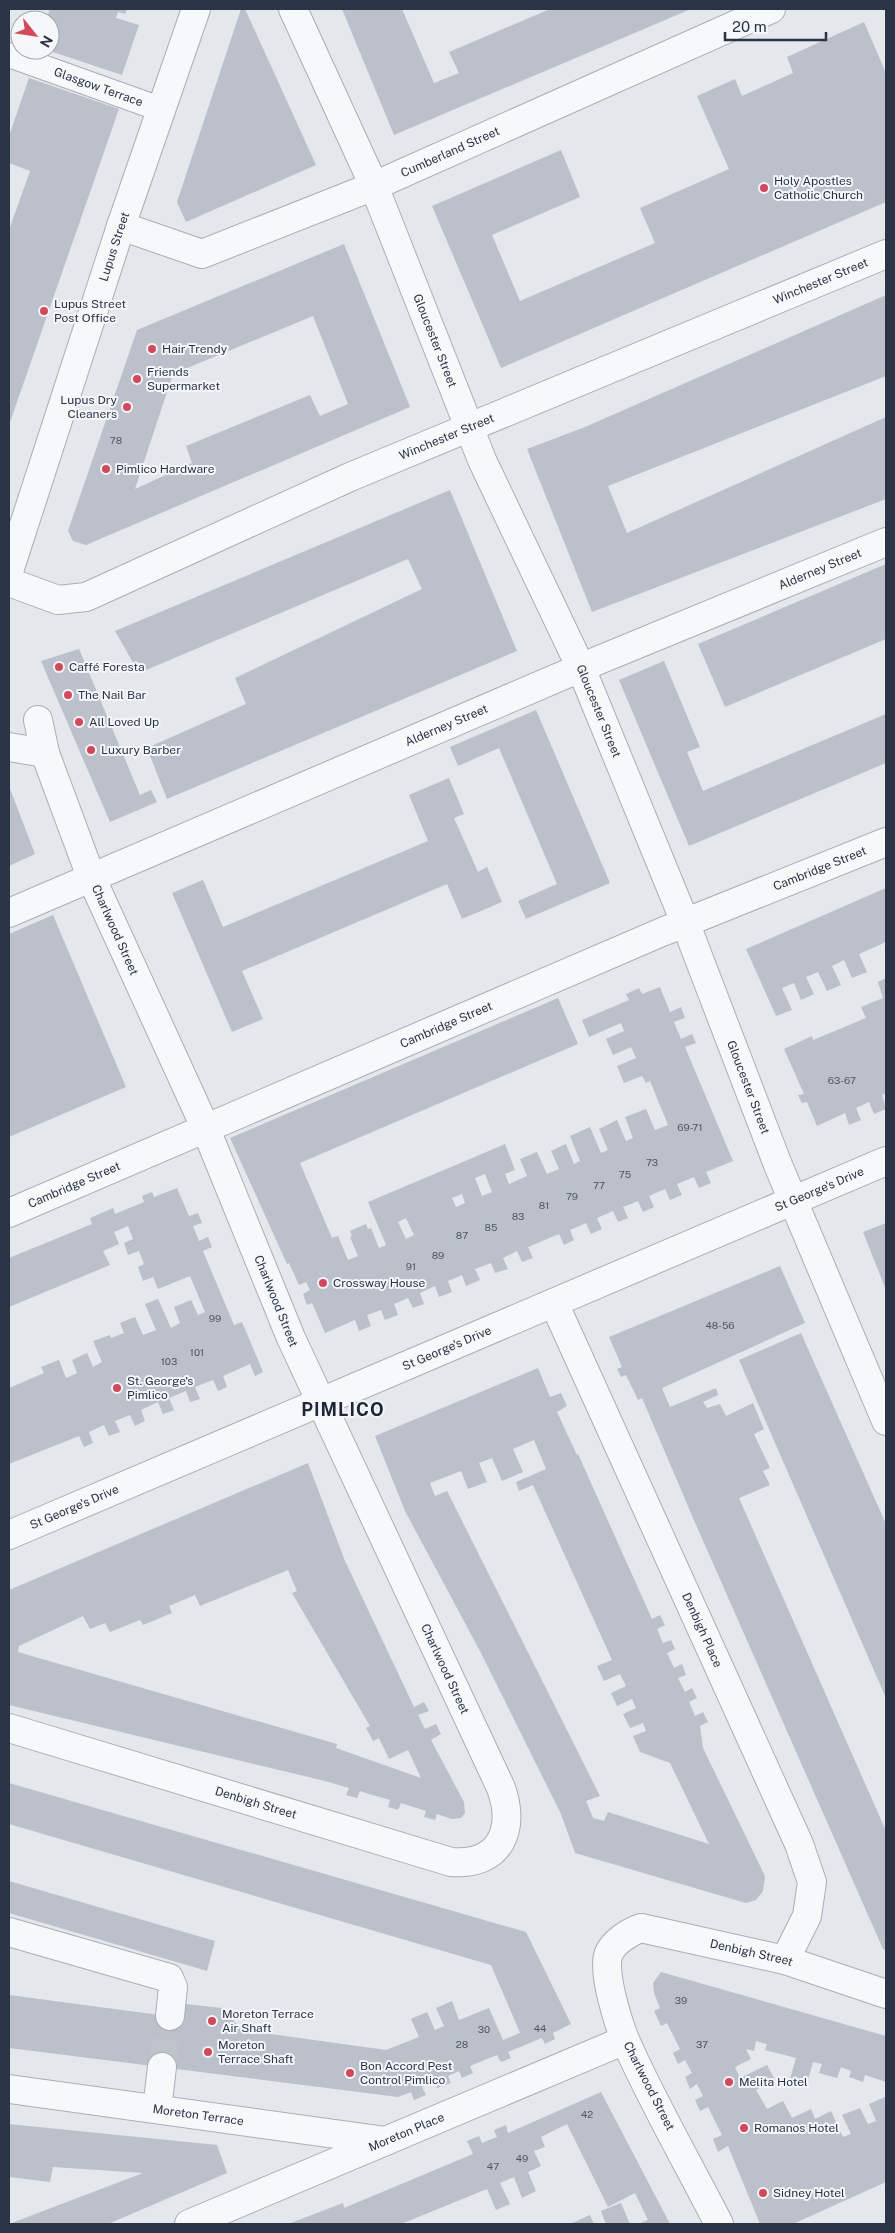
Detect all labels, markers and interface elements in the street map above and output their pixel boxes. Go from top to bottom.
north arrow [10,10,60,60]
scale bar [725,10,826,42]
text: 20 m [732,18,767,35]
text: N [37,33,56,50]
street label: Glasgow Terrace [52,65,145,109]
street label: Cumberland Street [399,124,502,180]
place label: Holy Apostles Catholic Church [774,174,863,202]
marker: Holy Apostles Catholic Church [758,182,770,194]
street label: Lupus Street [96,210,132,283]
street label: Winchester Street [771,255,870,307]
street label: Gloucester Street [410,292,460,390]
place label: Lupus Street Post Office [54,297,126,325]
marker: Lupus Street Post Office [38,305,50,317]
place label: Hair Trendy [162,342,228,356]
marker: Hair Trendy [146,343,158,355]
place label: Friends Supermarket [147,365,220,393]
marker: Friends Supermarket [131,373,143,385]
place label: Lupus Dry Cleaners [60,393,118,421]
marker: Lupus Dry Cleaners [121,401,133,413]
street label: Winchester Street [397,411,497,463]
house number: 78 [110,434,122,446]
place label: Pimlico Hardware [116,462,215,476]
marker: Pimlico Hardware [100,463,112,475]
street label: Alderney Street [776,546,864,592]
place label: Caffé Foresta [69,660,145,674]
marker: Caffé Foresta [53,661,65,673]
street label: Gloucester Street [573,662,624,760]
place label: The Nail Bar [78,688,147,702]
marker: The Nail Bar [62,689,74,701]
street label: Alderney Street [403,701,490,749]
place label: All Loved Up [89,715,159,729]
marker: All Loved Up [73,716,85,728]
place label: Luxury Barber [101,743,181,757]
marker: Luxury Barber [85,744,97,756]
street label: Cambridge Street [771,843,869,894]
street label: Charlwood Street [89,882,141,978]
street label: Cambridge Street [398,999,495,1051]
street label: Gloucester Street [724,1039,773,1136]
house number: 63-67 [828,1074,856,1086]
house number: 69-71 [677,1121,703,1133]
house number: 73 [646,1156,658,1168]
street label: Cambridge Street [26,1159,123,1211]
street label: St George's Drive [773,1164,866,1215]
house number: 75 [619,1168,631,1180]
house number: 77 [593,1179,605,1191]
house number: 79 [566,1190,578,1202]
house number: 81 [539,1199,549,1211]
house number: 83 [512,1210,524,1222]
house number: 85 [485,1221,497,1233]
house number: 87 [456,1229,468,1241]
house number: 89 [432,1249,444,1261]
street label: Charlwood Street [251,1253,301,1349]
house number: 91 [406,1260,416,1272]
place label: Crossway House [333,1276,426,1290]
marker: Crossway House [317,1277,329,1289]
house number: 99 [209,1312,221,1324]
house number: 48-56 [705,1319,735,1331]
street label: St George's Drive [400,1323,494,1373]
house number: 101 [190,1346,204,1358]
house number: 103 [161,1355,177,1367]
place label: St. George's Pimlico [127,1374,193,1402]
marker: St. George's Pimlico [111,1382,123,1394]
district label: PIMLICO [301,1399,385,1420]
street label: St George's Drive [28,1482,121,1532]
street label: Denbigh Place [679,1590,725,1670]
street label: Charlwood Street [418,1622,472,1717]
street label: Denbigh Street [213,1784,299,1822]
street label: Denbigh Street [709,1937,795,1969]
house number: 39 [675,1994,687,2006]
place label: Moreton Terrace Air Shaft [222,2007,314,2035]
marker: Moreton Terrace Air Shaft [206,2015,218,2027]
house number: 44 [534,2022,546,2034]
house number: 30 [478,2023,490,2035]
place label: Moreton Terrace Shaft [218,2038,294,2066]
house number: 28 [456,2038,468,2050]
house number: 37 [696,2038,708,2050]
street label: Charlwood Street [621,2039,678,2133]
marker: Moreton Terrace Shaft [202,2046,214,2058]
place label: Bon Accord Pest Control Pimlico [360,2059,453,2087]
marker: Bon Accord Pest Control Pimlico [344,2067,356,2079]
place label: Melita Hotel [739,2075,808,2089]
marker: Melita Hotel [723,2076,735,2088]
street label: Moreton Terrace [152,2102,245,2128]
house number: 42 [581,2108,593,2120]
street label: Moreton Place [366,2110,447,2154]
place label: Romanos Hotel [754,2121,839,2135]
marker: Romanos Hotel [738,2122,750,2134]
house number: 49 [516,2152,528,2164]
house number: 47 [487,2160,499,2172]
place label: Sidney Hotel [773,2186,845,2200]
marker: Sidney Hotel [757,2187,769,2199]

